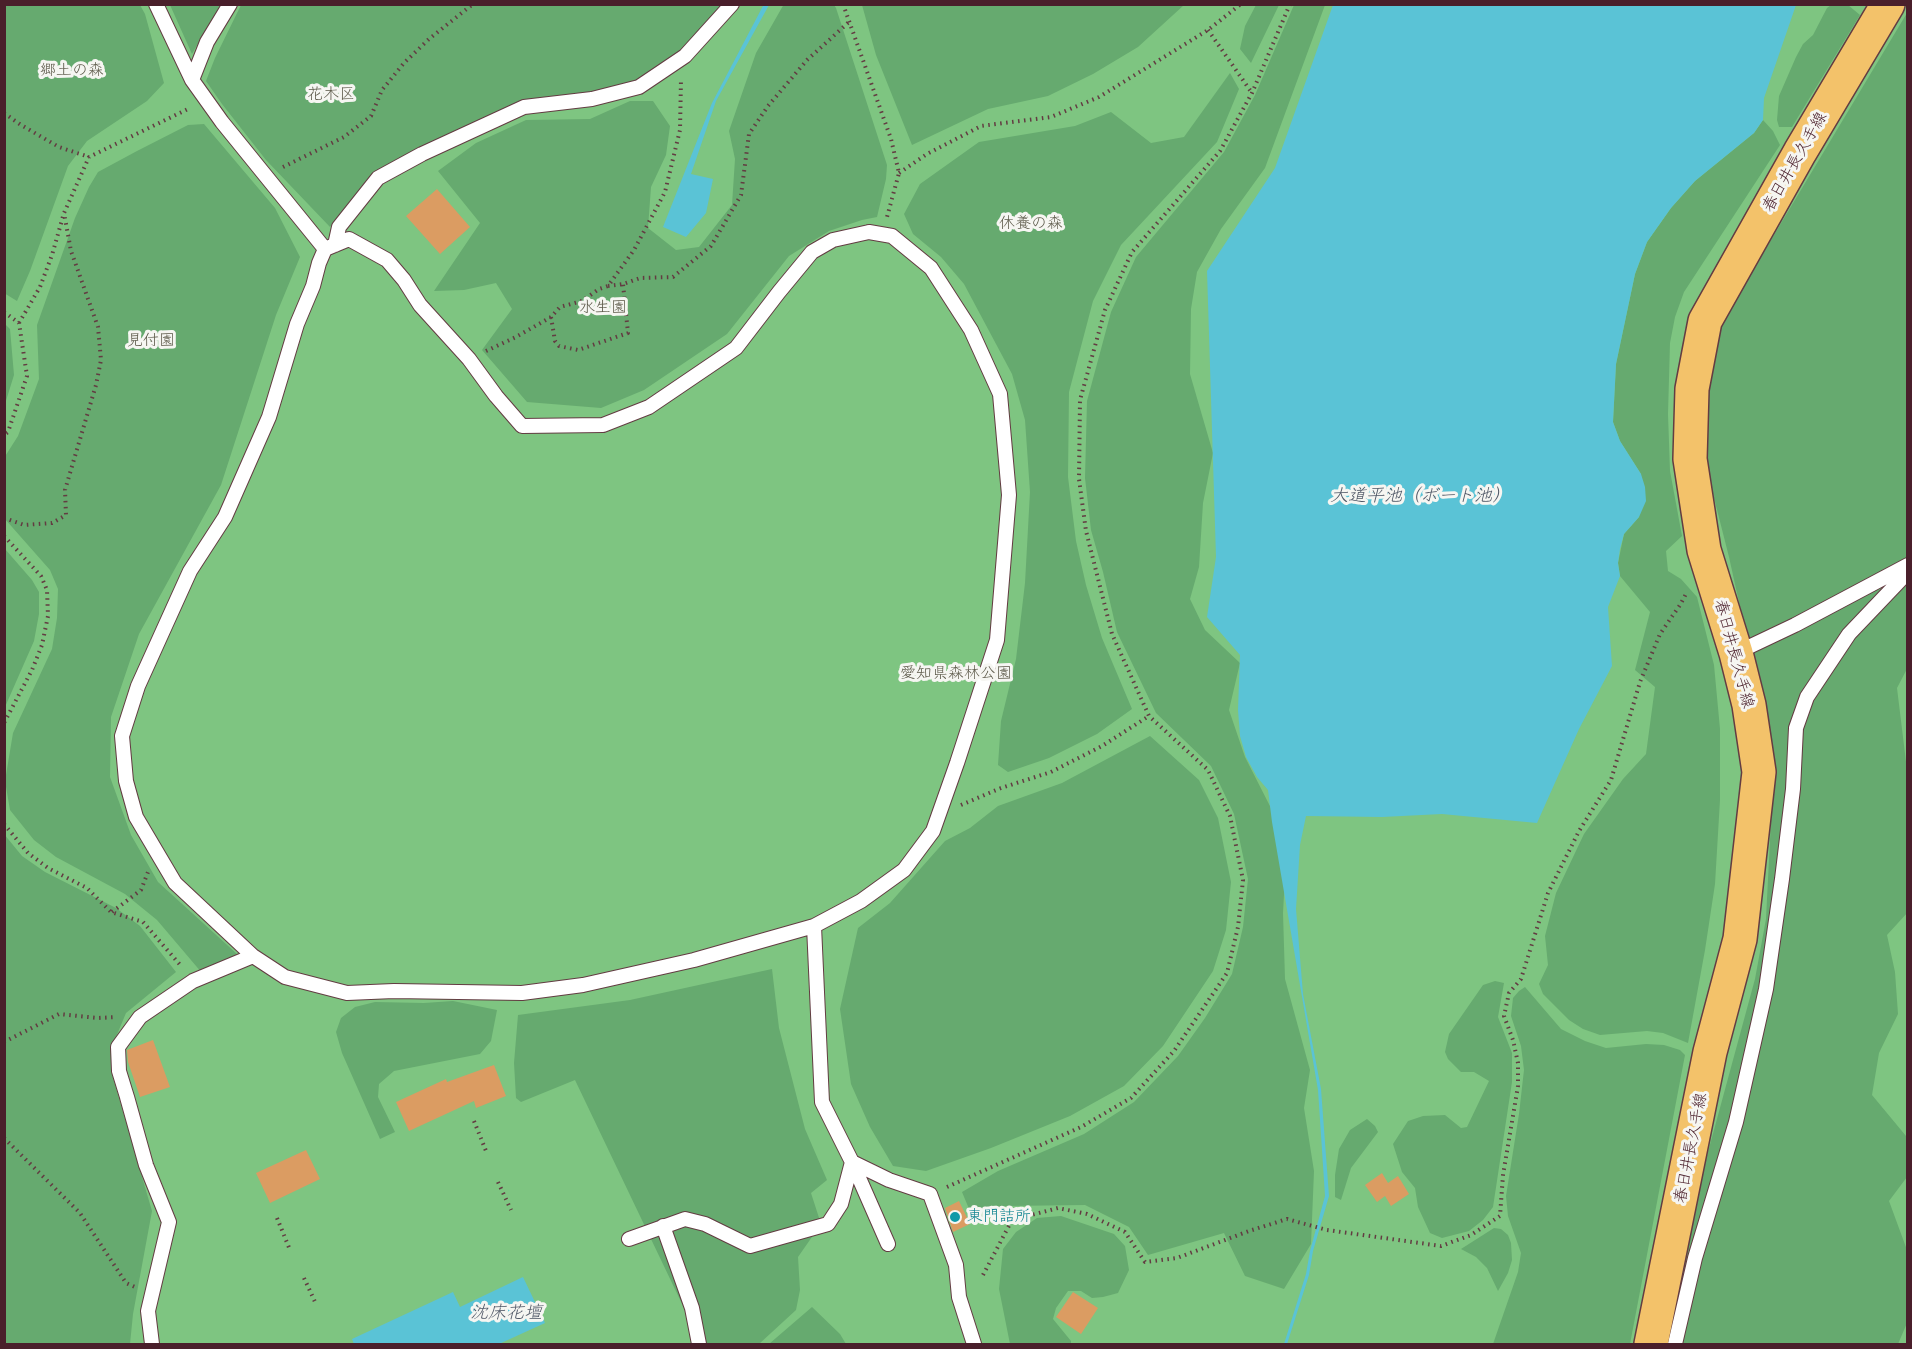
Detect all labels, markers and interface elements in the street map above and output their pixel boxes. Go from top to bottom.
park label: 郷土の森 [40,61,104,81]
park label: 花木区 [307,85,355,105]
street label: 春日井長久手線 [1759,109,1831,215]
park label: 休養の森 [999,214,1063,234]
park label: 水生園 [579,298,627,318]
park label: 見付園 [127,331,175,351]
water label: 大道平池（ボート池） [1330,485,1510,507]
street label: 春日井長久手線 [1710,597,1758,711]
park label: 愛知県森林公園 [900,664,1012,684]
street label: 春日井長久手線 [1671,1091,1711,1205]
place label: 東門詰所 [967,1207,1031,1227]
marker: 東門詰所 [948,1210,962,1224]
water label: 沈床花壇 [470,1302,542,1324]

